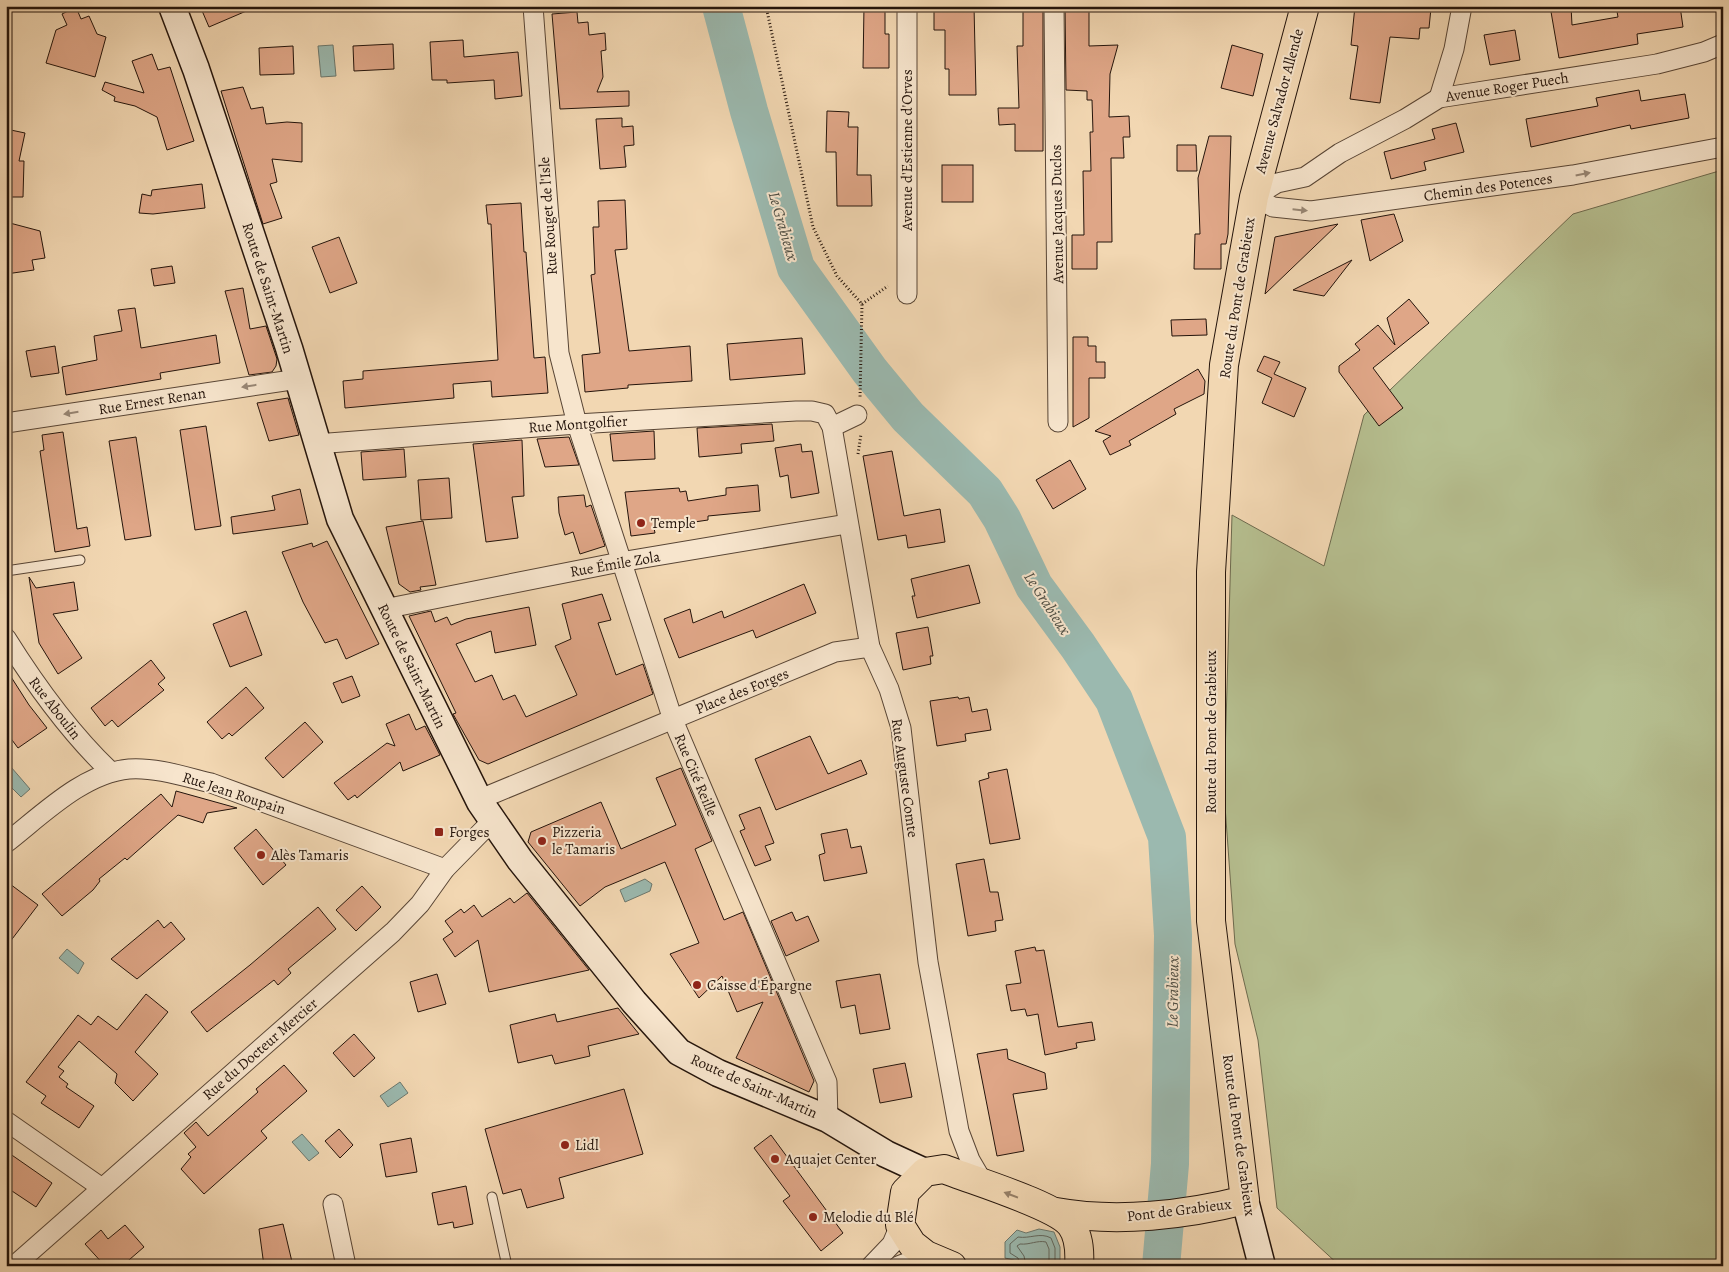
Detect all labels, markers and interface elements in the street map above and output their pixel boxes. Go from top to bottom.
street label: Avenue Salvador Allende [1250,26,1308,177]
street label: Avenue Roger Puech [1443,67,1570,107]
street label: Avenue d'Estienne d'Orves [897,69,917,232]
street label: Avenue Jacques Duclos [1046,144,1068,285]
street label: Rue Rouget de l'Isle [534,156,562,276]
street label: Chemin des Potences [1422,168,1554,206]
one-way arrow [1575,169,1591,177]
water label: Le Grabieux [763,189,804,264]
one-way arrow [1293,206,1309,214]
street label: Route du Pont de Grabieux [1214,216,1260,380]
street label: Route de Saint-Martin [237,220,299,356]
street label: Rue Ernest Renan [97,383,207,419]
one-way arrow [241,383,257,391]
one-way arrow [63,410,79,418]
street label: Rue Montgolfier [528,411,629,437]
place label: Temple [651,513,696,533]
marker: Temple [635,517,647,529]
street label: Rue Émile Zola [568,546,662,582]
water label: Le Grabieux [1019,568,1076,640]
street label: Route de Saint-Martin [373,600,451,732]
street label: Route du Pont de Grabieux [1201,650,1221,814]
street label: Place des Forges [692,663,792,719]
street label: Rue Aboulin [24,673,86,743]
street label: Rue Auguste Comte [887,717,923,839]
street label: Rue Cité Reille [670,731,723,820]
street label: Rue Jean Roupain [180,767,288,819]
place label: Forges [449,822,490,842]
place label: Pizzeria le Tamaris [552,822,615,859]
marker: Forges [433,826,445,838]
marker: Pizzeria le Tamaris [536,835,548,847]
place label: Alès Tamaris [270,845,349,865]
marker: Alès Tamaris [255,849,267,861]
water label: Le Grabieux [1161,956,1185,1028]
place label: Caisse d'Épargne [707,975,812,995]
marker: Caisse d'Épargne [691,979,703,991]
street label: Rue du Docteur Mercier [198,993,322,1105]
street label: Route de Saint-Martin [688,1049,820,1123]
street label: Route du Pont de Grabieux [1218,1053,1260,1217]
place label: Lidl [575,1135,599,1155]
marker: Lidl [559,1139,571,1151]
place label: Aquajet Center [784,1149,876,1169]
marker: Aquajet Center [769,1153,781,1165]
one-way arrow [1004,1190,1018,1198]
street label: Pont de Grabieux [1126,1194,1232,1226]
place label: Melodie du Blé [823,1207,914,1227]
marker: Melodie du Blé [807,1211,819,1223]

